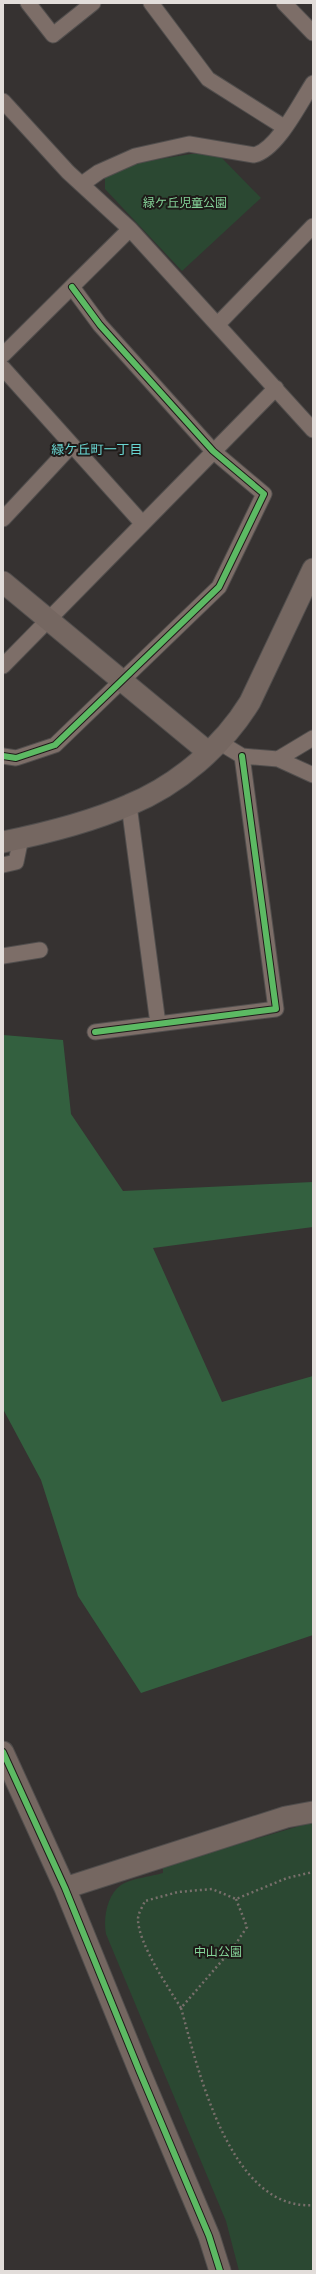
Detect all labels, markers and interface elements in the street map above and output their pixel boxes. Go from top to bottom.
park label: 緑ケ丘児童公園 [143,196,227,210]
district label: 緑ケ丘町一丁目 [51,442,143,457]
park label: 中山公園 [194,1945,242,1959]

